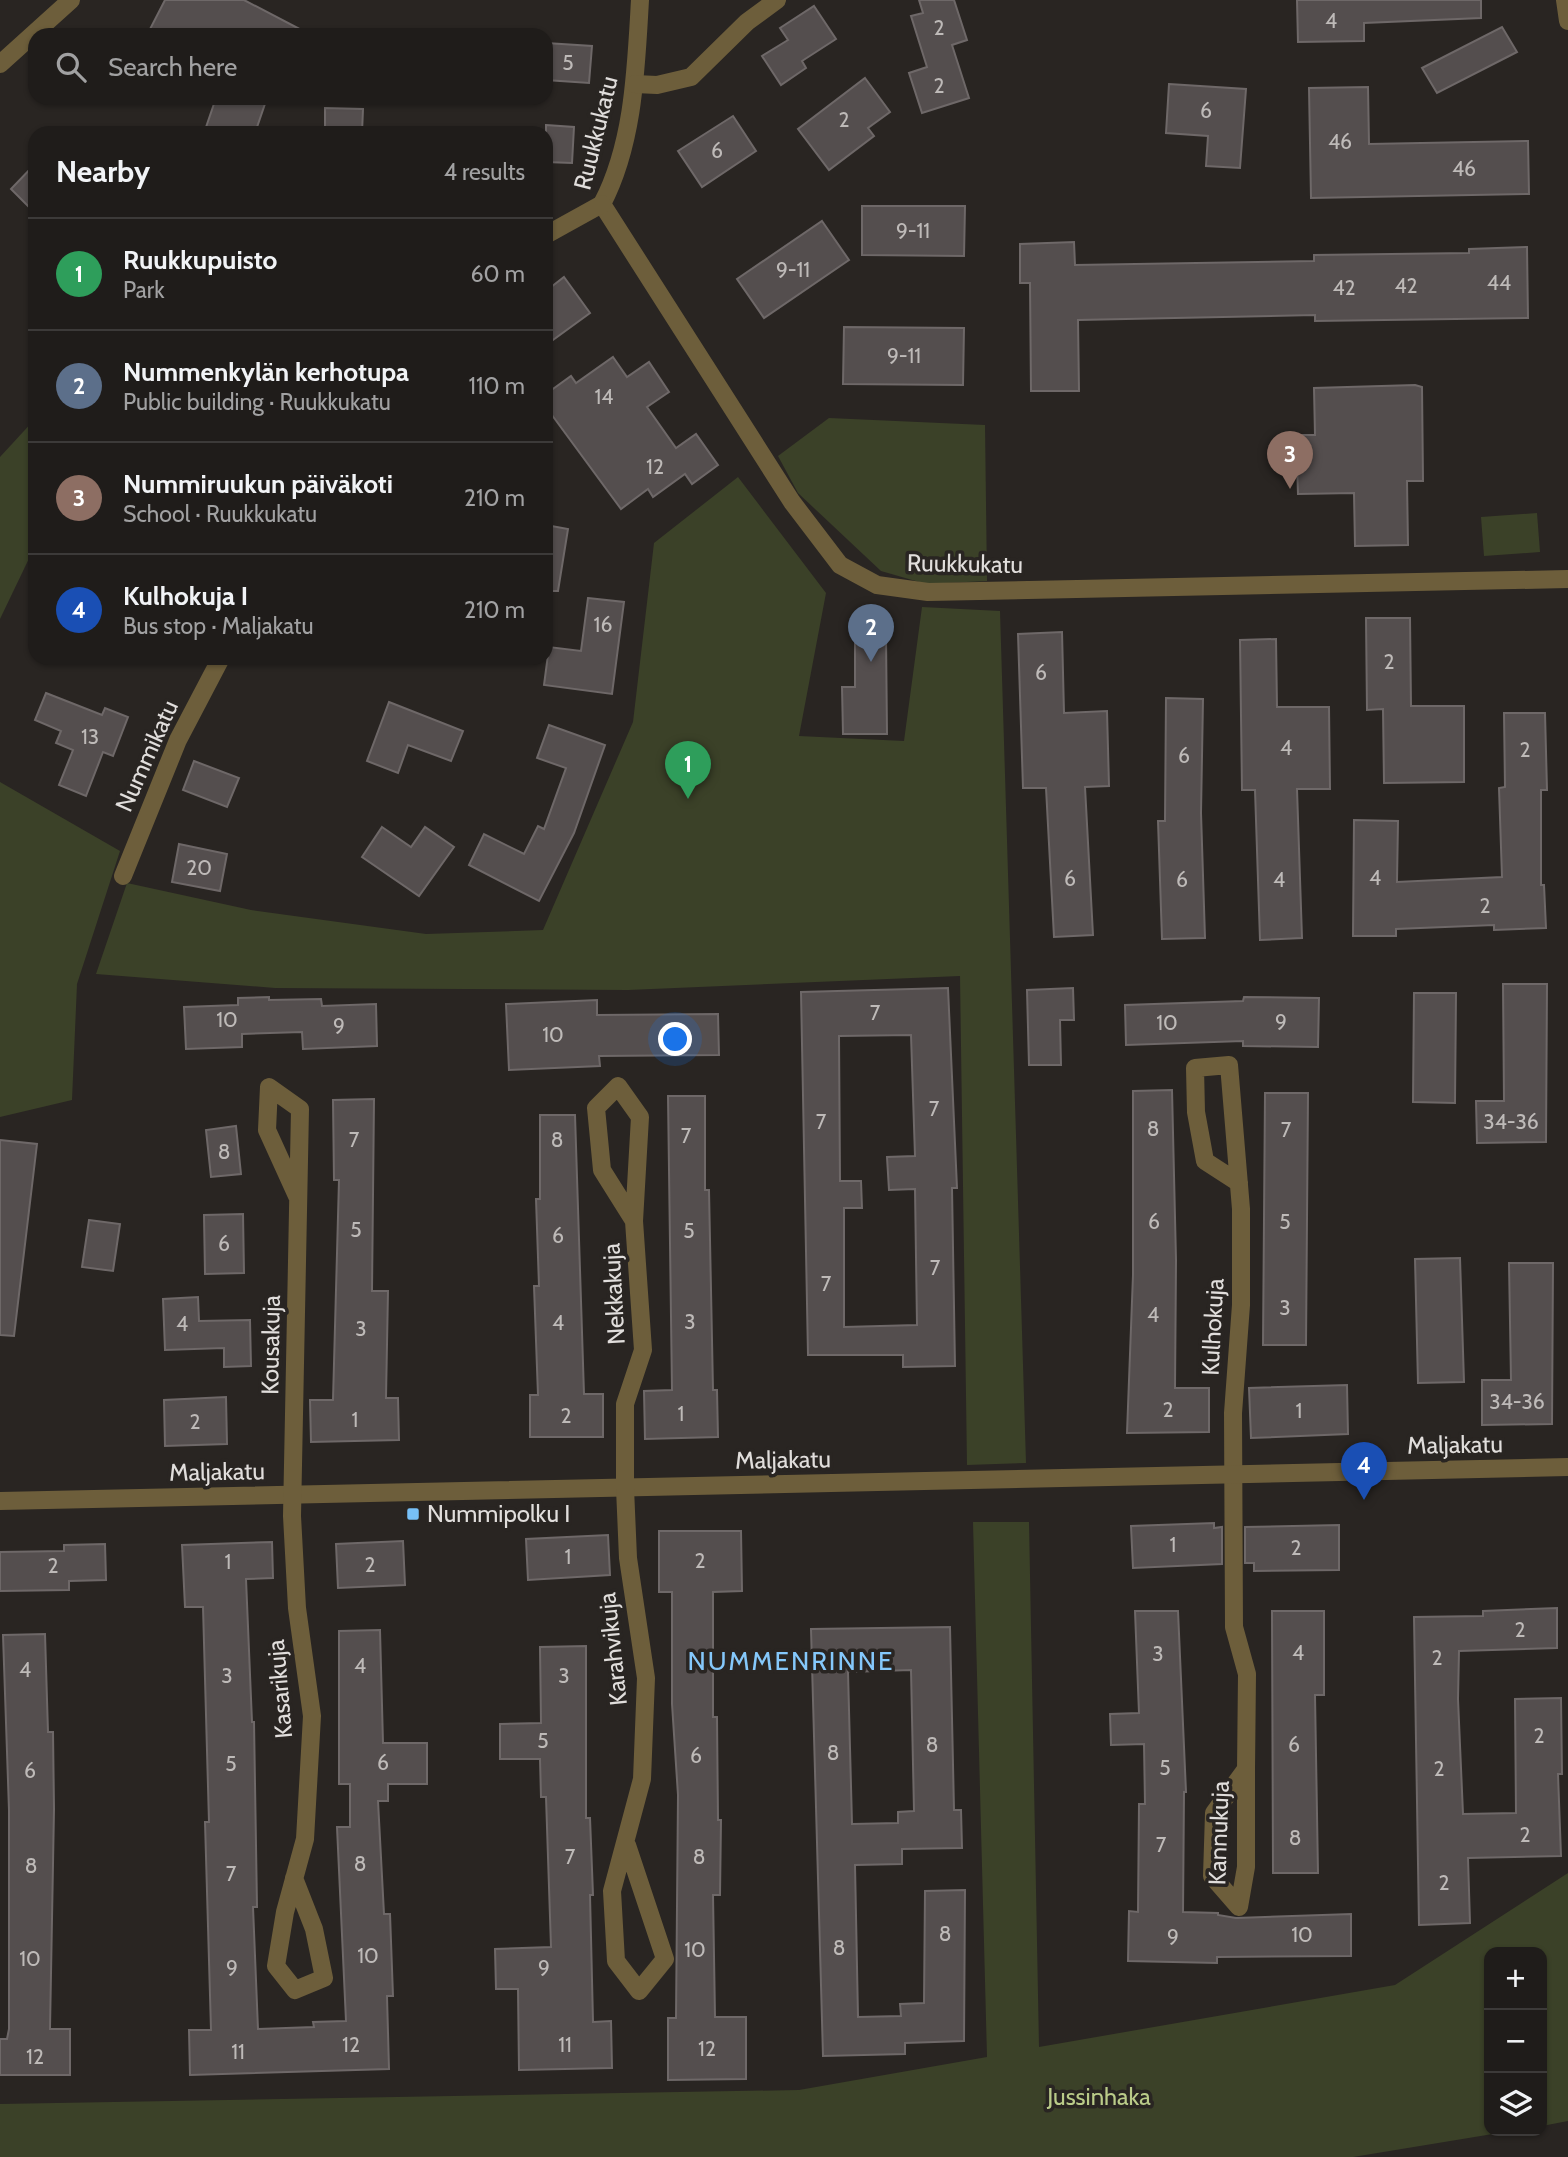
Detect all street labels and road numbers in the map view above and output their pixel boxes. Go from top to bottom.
street label: Ruukkukatu [567,73,624,193]
street label: Ruukkukatu [907,548,1023,579]
street label: Nummikatu [109,696,184,816]
street label: Nekkakuja [596,1242,631,1346]
street label: Kulhokuja [1195,1277,1230,1376]
street label: Kousakuja [255,1294,286,1395]
street label: Maljakatu [1407,1429,1503,1460]
street label: Maljakatu [735,1444,831,1475]
street label: Maljakatu [169,1456,265,1487]
street label: Karahvikuja [592,1591,633,1707]
street label: Kasarikuja [261,1638,298,1740]
street label: Kannukuja [1202,1780,1235,1886]

